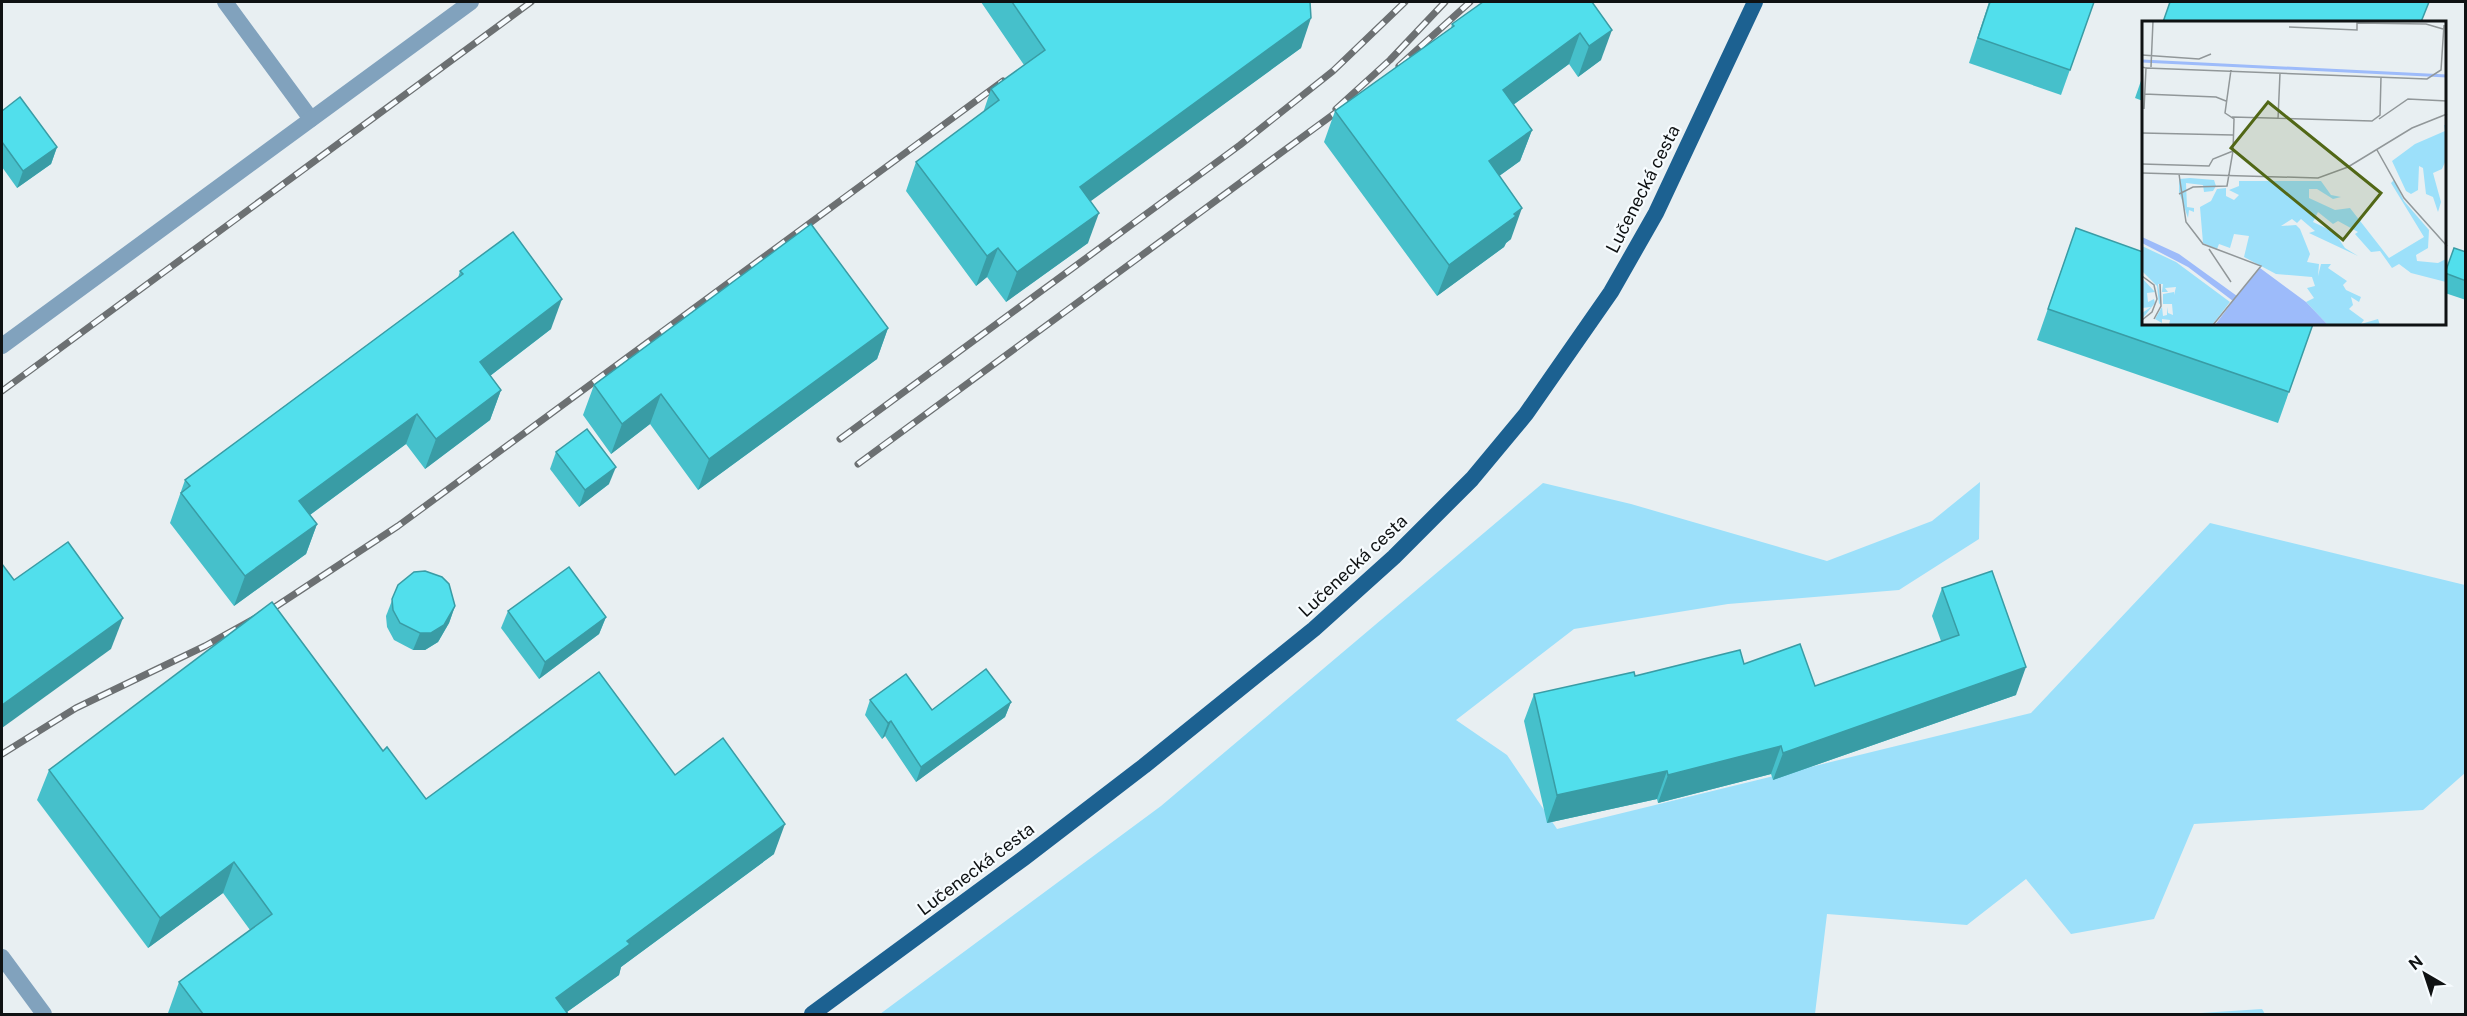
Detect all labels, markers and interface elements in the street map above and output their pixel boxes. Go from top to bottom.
inset map [2142,21,2446,326]
street label: Lučenecká cesta [1601,121,1684,256]
street label: Lučenecká cesta [1294,510,1411,621]
street label: Lučenecká cesta [913,818,1038,919]
north arrow [2395,944,2455,1004]
text: N [2405,951,2427,974]

